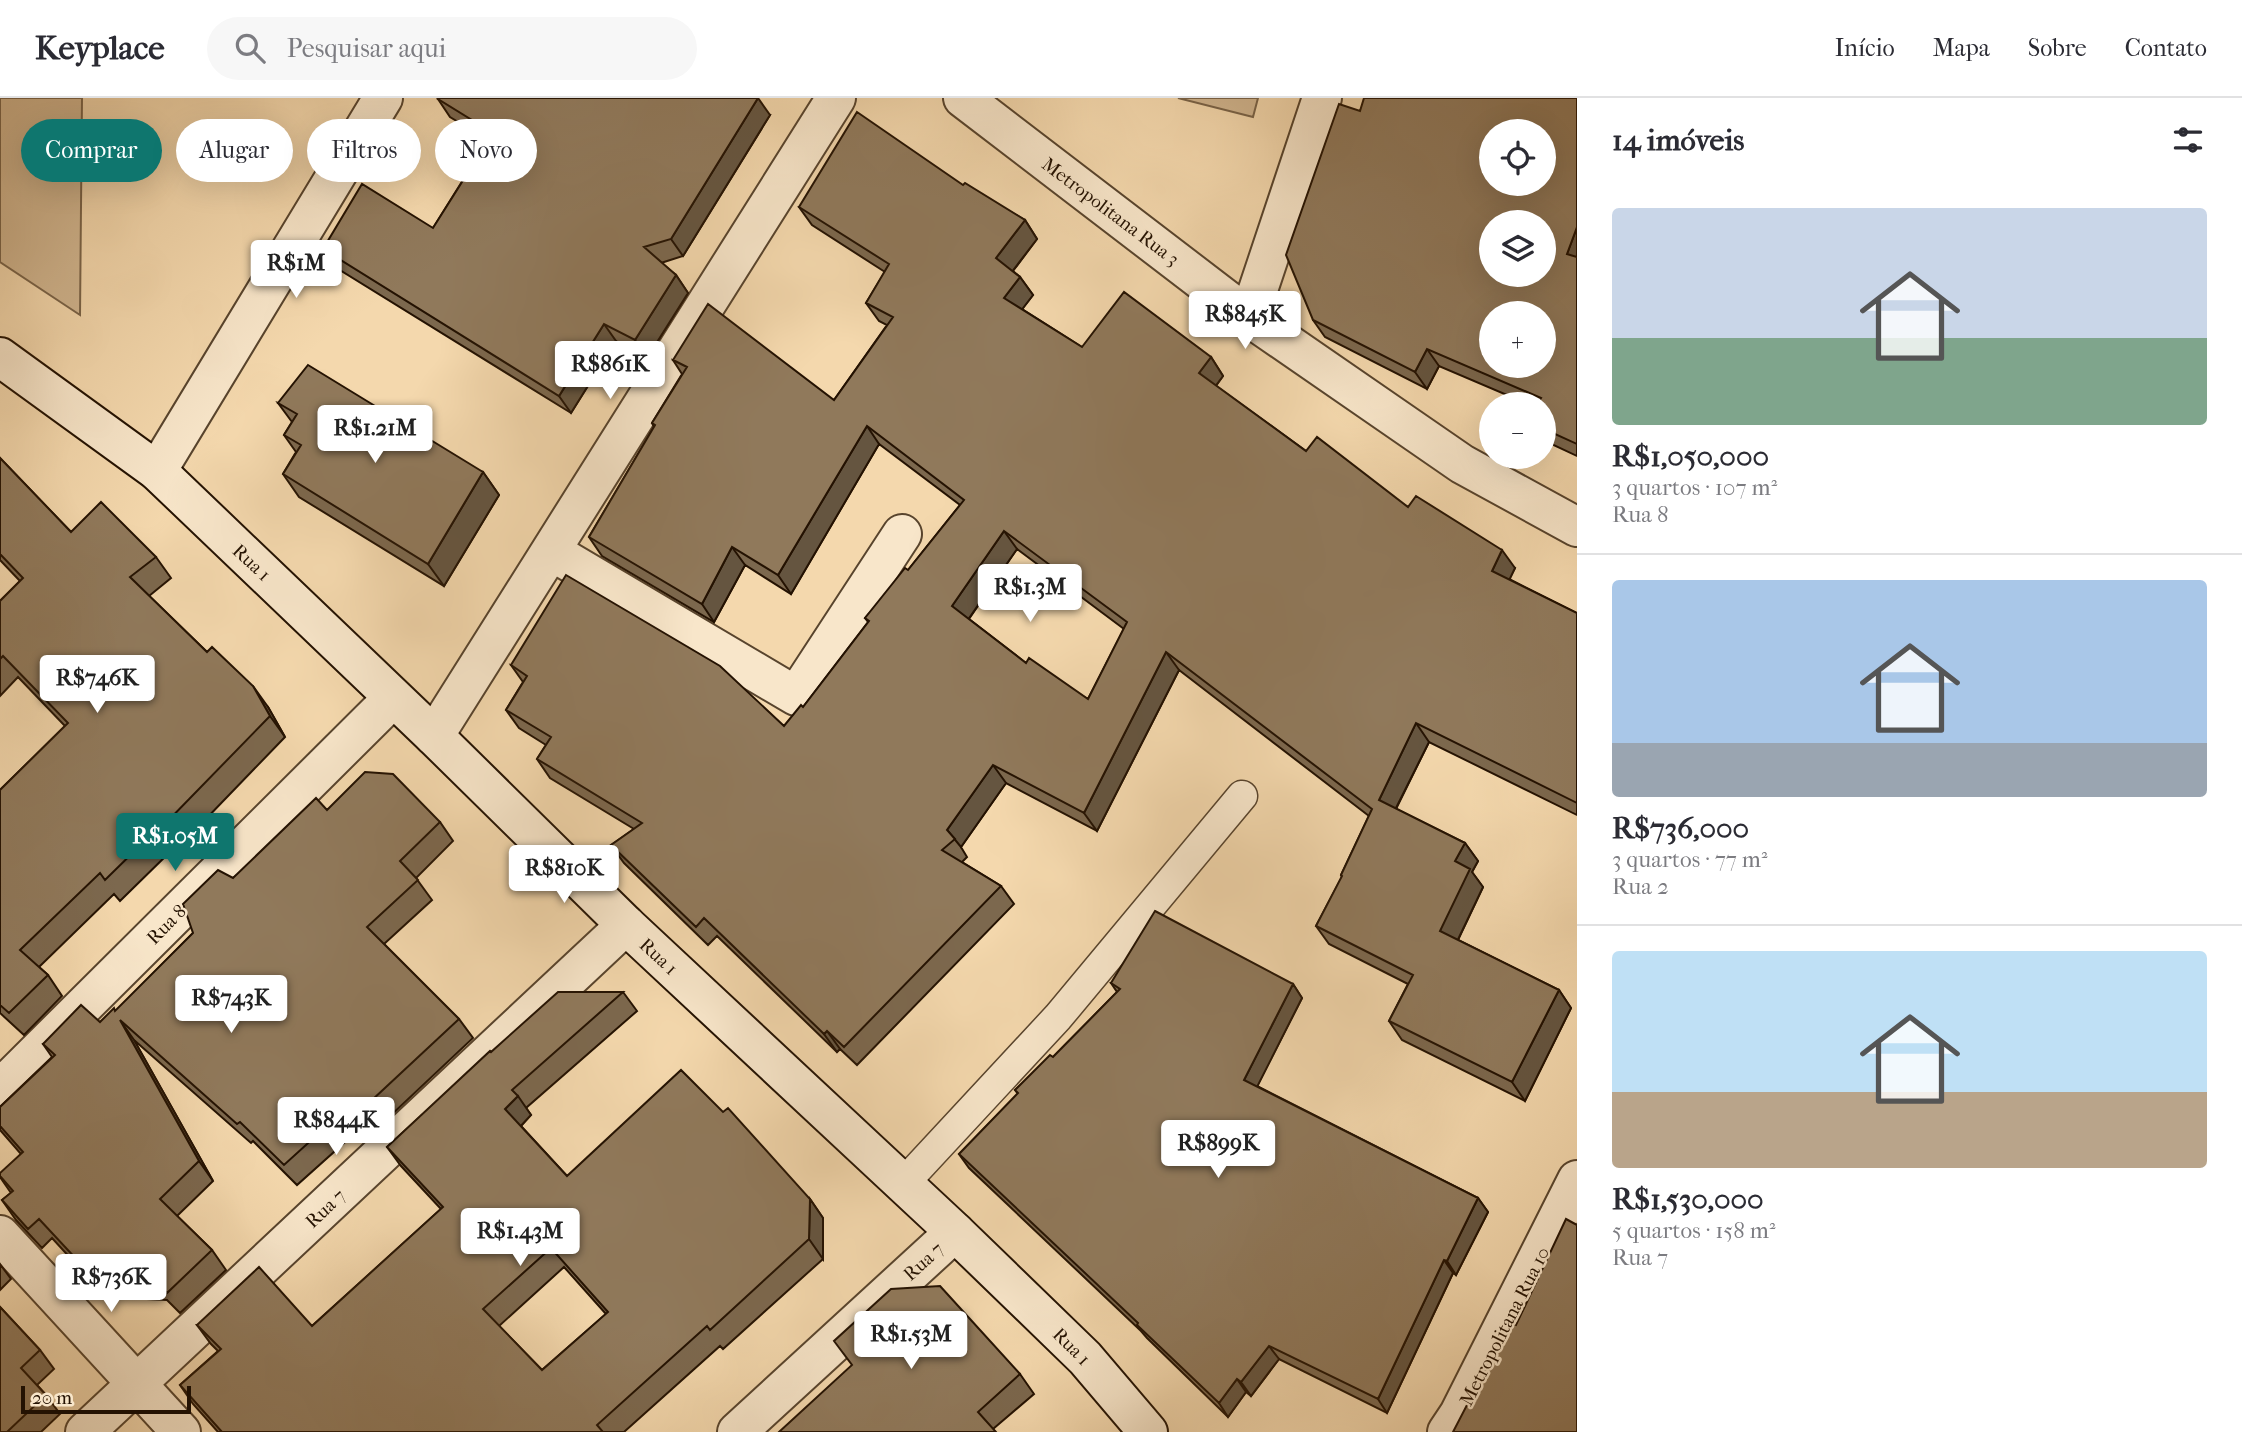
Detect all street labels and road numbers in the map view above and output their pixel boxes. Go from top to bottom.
street label: Metropolitana Rua 3 [1038,153,1183,270]
street label: Rua 1 [228,540,275,586]
street label: Rua 8 [142,900,191,949]
street label: Rua 1 [635,934,682,980]
street label: Rua 7 [301,1185,350,1233]
street label: Rua 7 [899,1238,948,1285]
street label: Metropolitana Rua 10 [1455,1243,1554,1409]
street label: Rua 1 [1048,1323,1095,1370]

